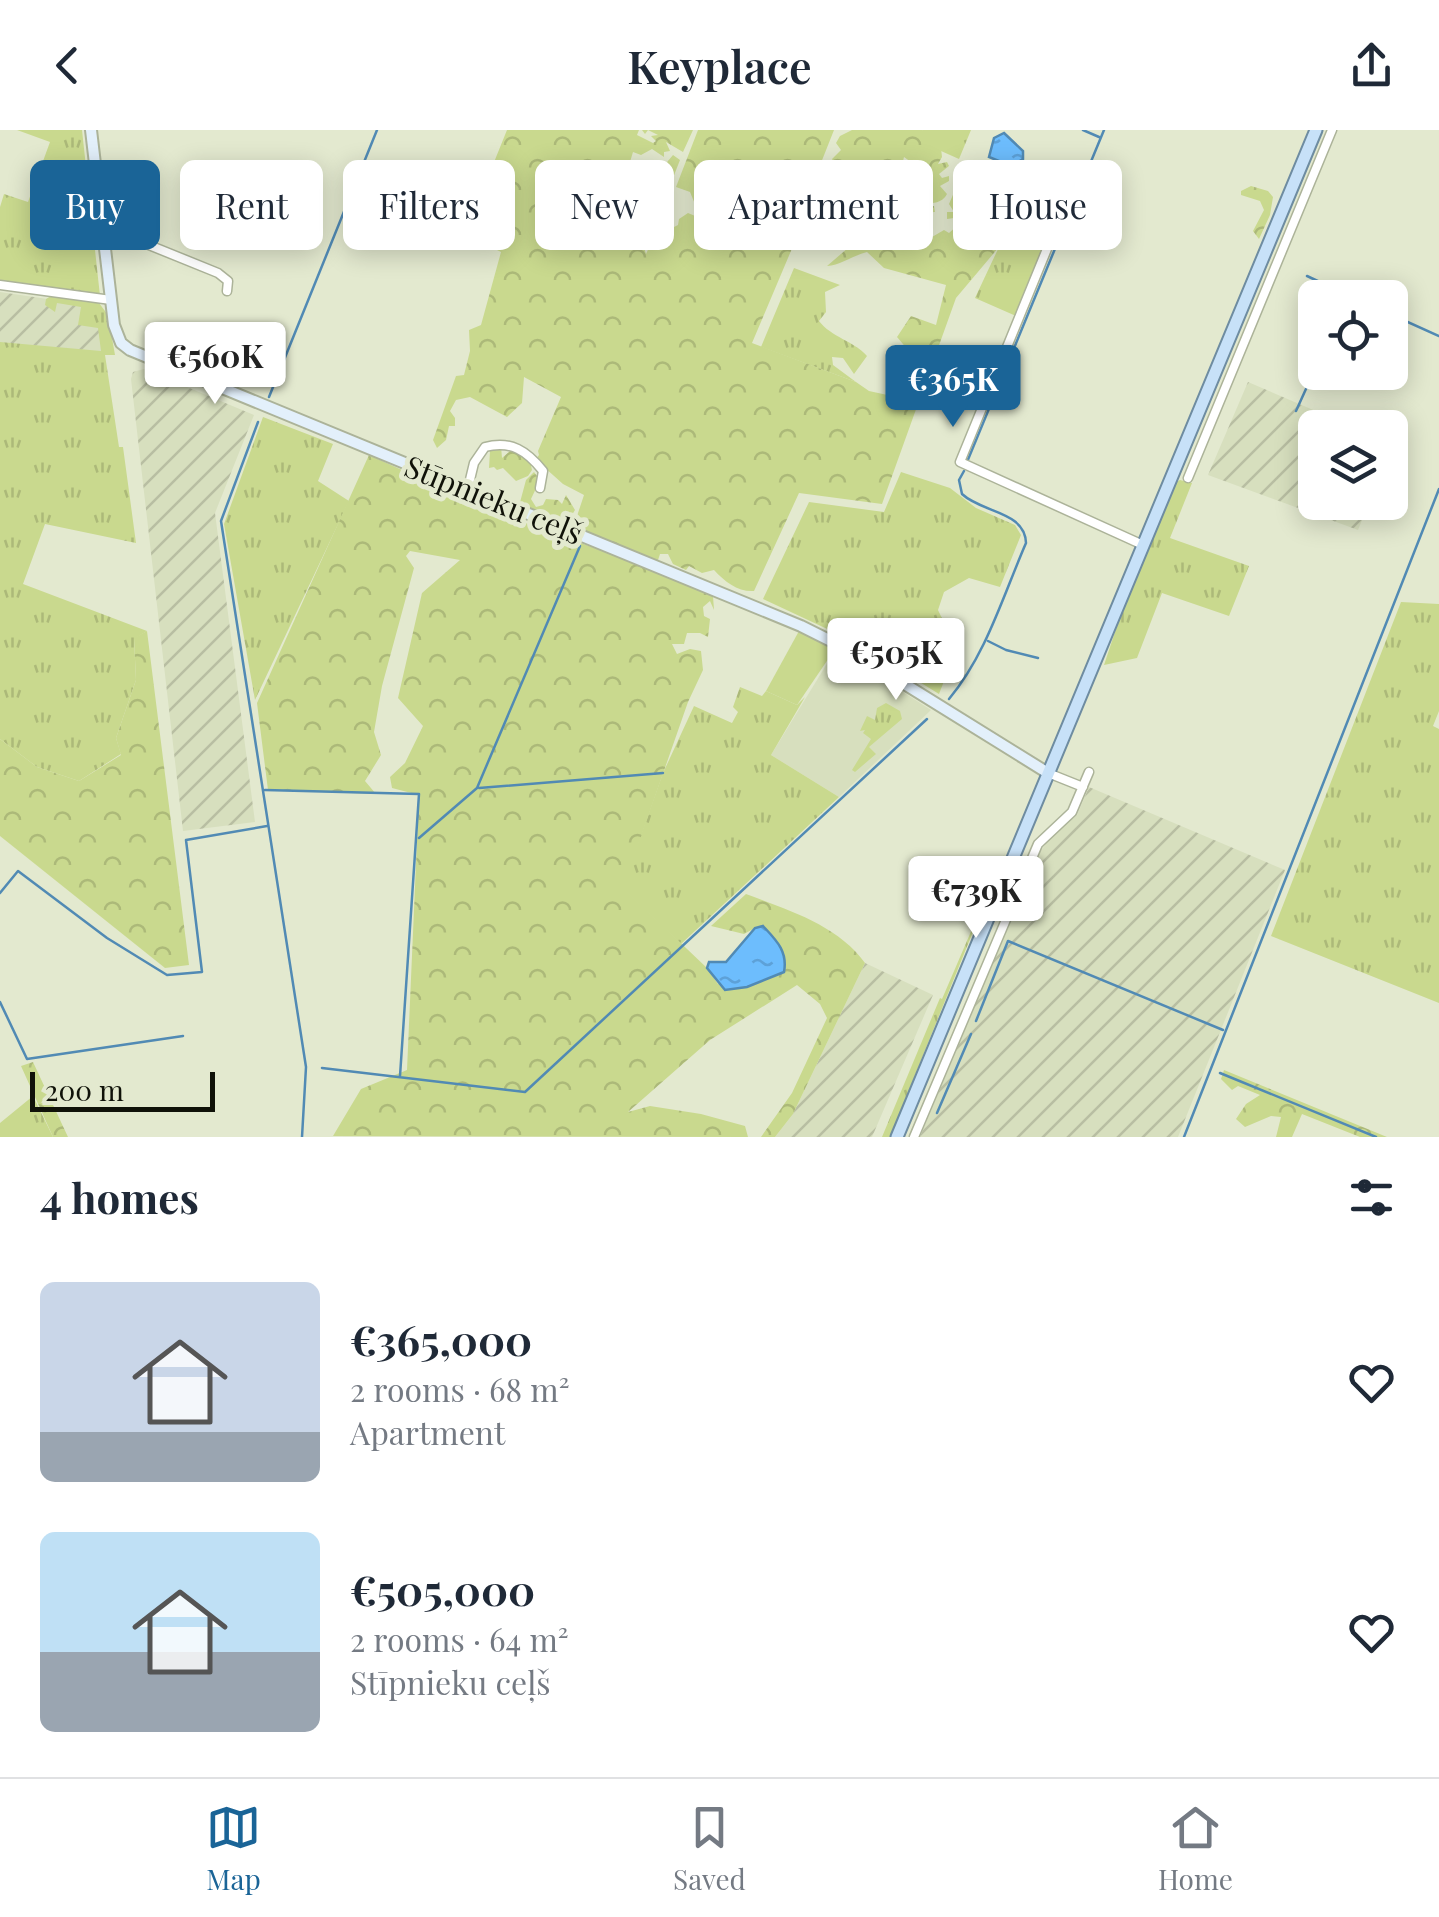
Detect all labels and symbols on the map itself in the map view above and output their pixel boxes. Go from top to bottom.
pin: €560K [145,322,285,407]
pin: €365K [883,345,1023,430]
street label: Stīpnieku ceļš [399,445,589,553]
pin: €505K [826,618,966,703]
pin: €739K [906,856,1046,941]
scale bar [30,1067,215,1111]

